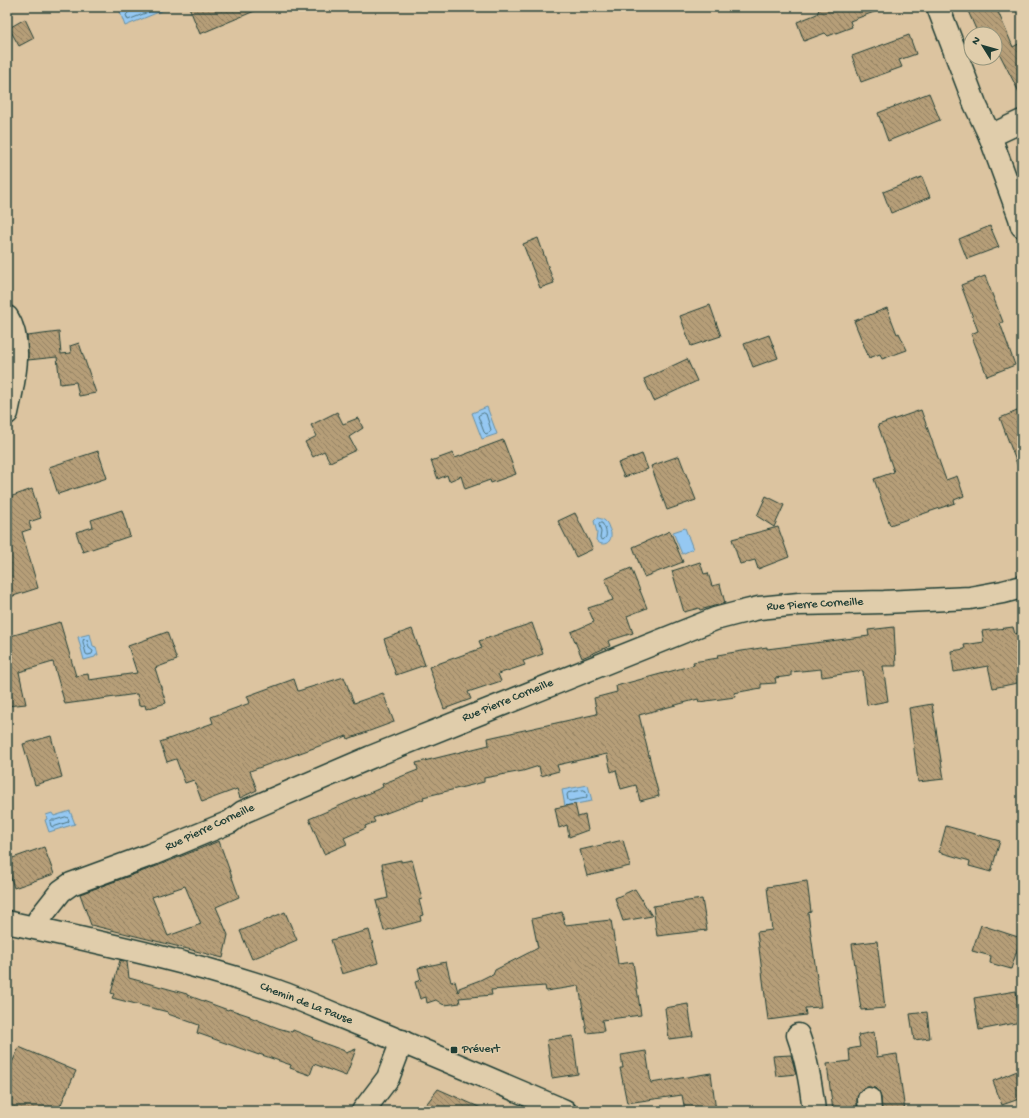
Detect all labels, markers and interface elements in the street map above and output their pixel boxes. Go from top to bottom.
north arrow [963,26,1003,66]
text: N [970,35,984,48]
street label: Rue Pierre Corneille [766,595,865,615]
street label: Rue Pierre Corneille [460,676,556,726]
street label: Rue Pierre Corneille [163,801,258,855]
street label: Chemin de La Pause [258,980,355,1028]
place label: Prévert [461,1043,501,1057]
marker: Prévert [449,1045,459,1055]

